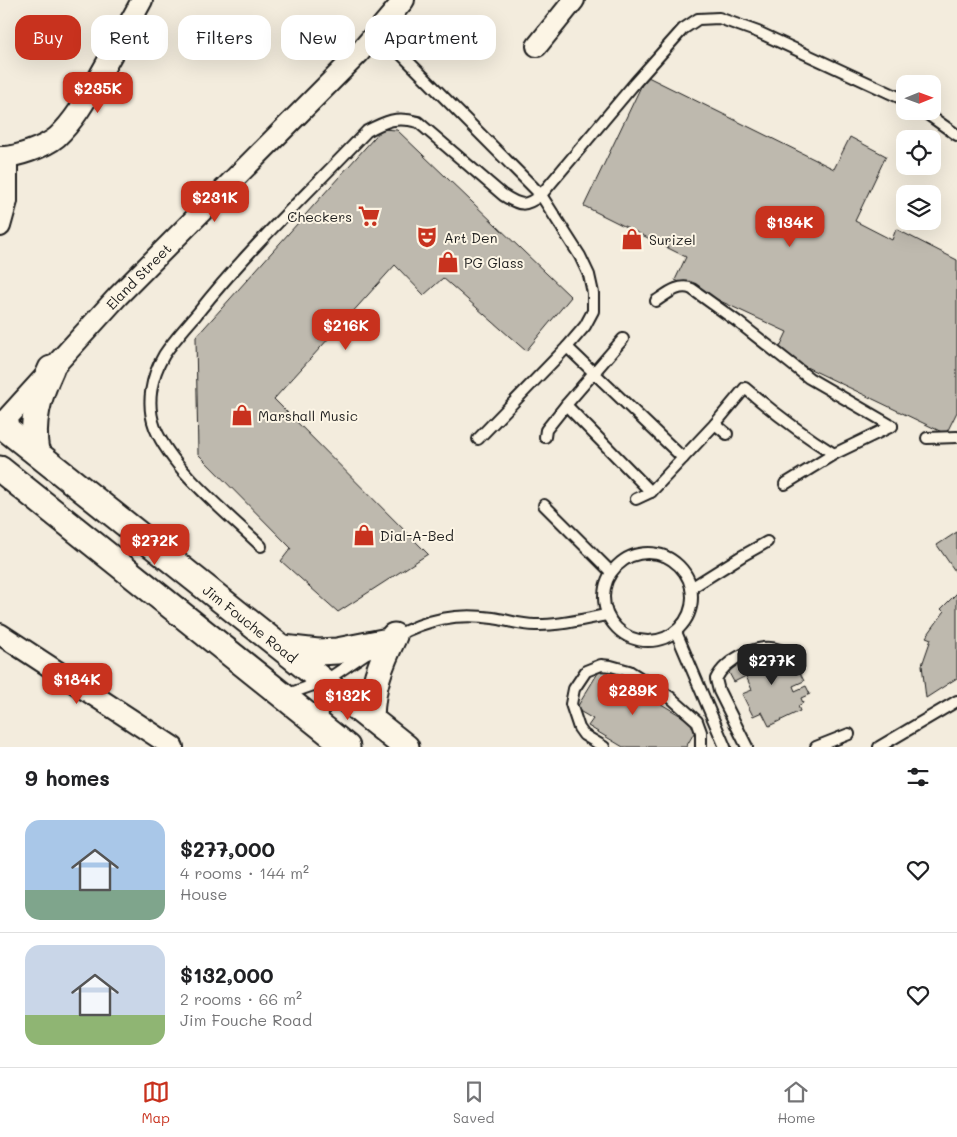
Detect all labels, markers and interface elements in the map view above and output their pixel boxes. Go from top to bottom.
chip: Buy [15,15,81,60]
chip: Rent [91,15,168,60]
chip: Filters [178,15,271,60]
chip: New [281,15,355,60]
chip: Apartment [365,15,496,60]
pin: $235K [63,72,133,114]
north arrow [896,75,941,120]
map controls [896,75,941,230]
text: $235K [74,77,122,98]
button: locate [896,130,941,175]
pin: $231K [180,180,250,223]
button: layers [896,185,941,230]
text: $231K [192,186,238,207]
supermarket icon: Checkers [356,203,382,229]
pin: $134K [755,206,825,248]
place label: Checkers [287,207,352,226]
text: $134K [766,211,814,232]
theatre icon: Art Den [414,224,440,250]
shop icon: Surizel [619,226,645,252]
place label: Art Den [444,228,497,247]
place label: Surizel [649,230,696,249]
street label: Eland Street [101,239,175,313]
shop icon: PG Glass [435,249,461,275]
place label: PG Glass [464,253,524,272]
pin: $216K [311,308,381,351]
text: $216K [323,314,369,335]
shop icon: Marshall Music [229,402,255,428]
place label: Marshall Music [258,406,358,425]
shop icon: Dial-A-Bed [351,522,377,548]
pin: $272K [120,524,190,566]
place label: Dial-A-Bed [380,526,454,545]
text: $272K [131,529,179,550]
street label: Jim Fouche Road [199,580,302,667]
pin: $277K [737,644,807,686]
text: $277K [748,649,796,670]
pin: $184K [42,662,112,705]
text: $184K [53,668,101,689]
pin: $289K [598,674,668,716]
pin: $132K [313,678,383,721]
text: $289K [609,679,657,700]
text: $132K [325,684,371,705]
icon: filters [904,763,932,791]
text: 9 homes [25,764,110,791]
text: $277,000 [180,835,275,862]
icon: home [65,840,125,900]
icon: heart [904,856,932,884]
text: 4 rooms · 144 m² [180,862,309,883]
text: House [180,883,227,904]
text: $132,000 [180,961,274,988]
icon: home [65,965,125,1025]
icon: heart [904,981,932,1009]
text: 2 rooms · 66 m² [180,988,302,1009]
text: Jim Fouche Road [180,1009,312,1030]
tab: Map [141,1078,170,1127]
tab: Saved [453,1078,494,1127]
tab: Home [777,1078,816,1127]

